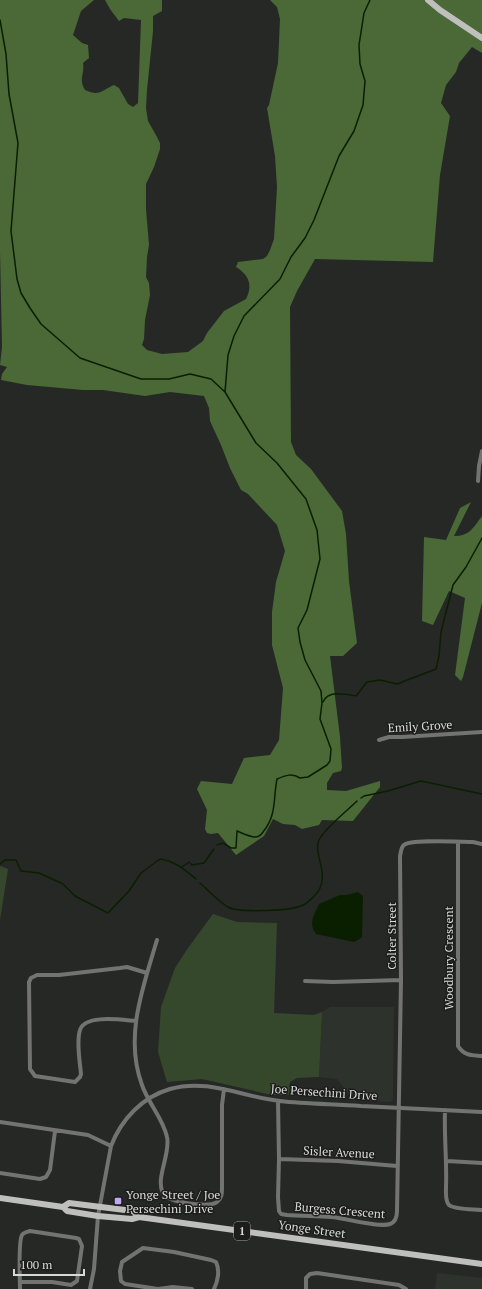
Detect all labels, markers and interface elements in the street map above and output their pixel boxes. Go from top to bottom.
street label: Emily Grove [387,717,453,735]
street label: Colter Street [384,902,399,970]
street label: Woodbury Crescent [441,905,456,1010]
street label: Joe Persechini Drive [270,1081,378,1103]
street label: Sisler Avenue [303,1143,375,1161]
place label: Yonge Street / Joe Persechini Drive [126,1187,220,1216]
marker: Yonge Street / Joe Persechini Drive [113,1196,123,1206]
street label: Burgess Crescent [294,1199,387,1221]
street label: Yonge Street [277,1217,347,1241]
road number: 1 [234,1222,250,1240]
scale bar [14,1251,84,1277]
text: 100 m [20,1257,53,1272]

